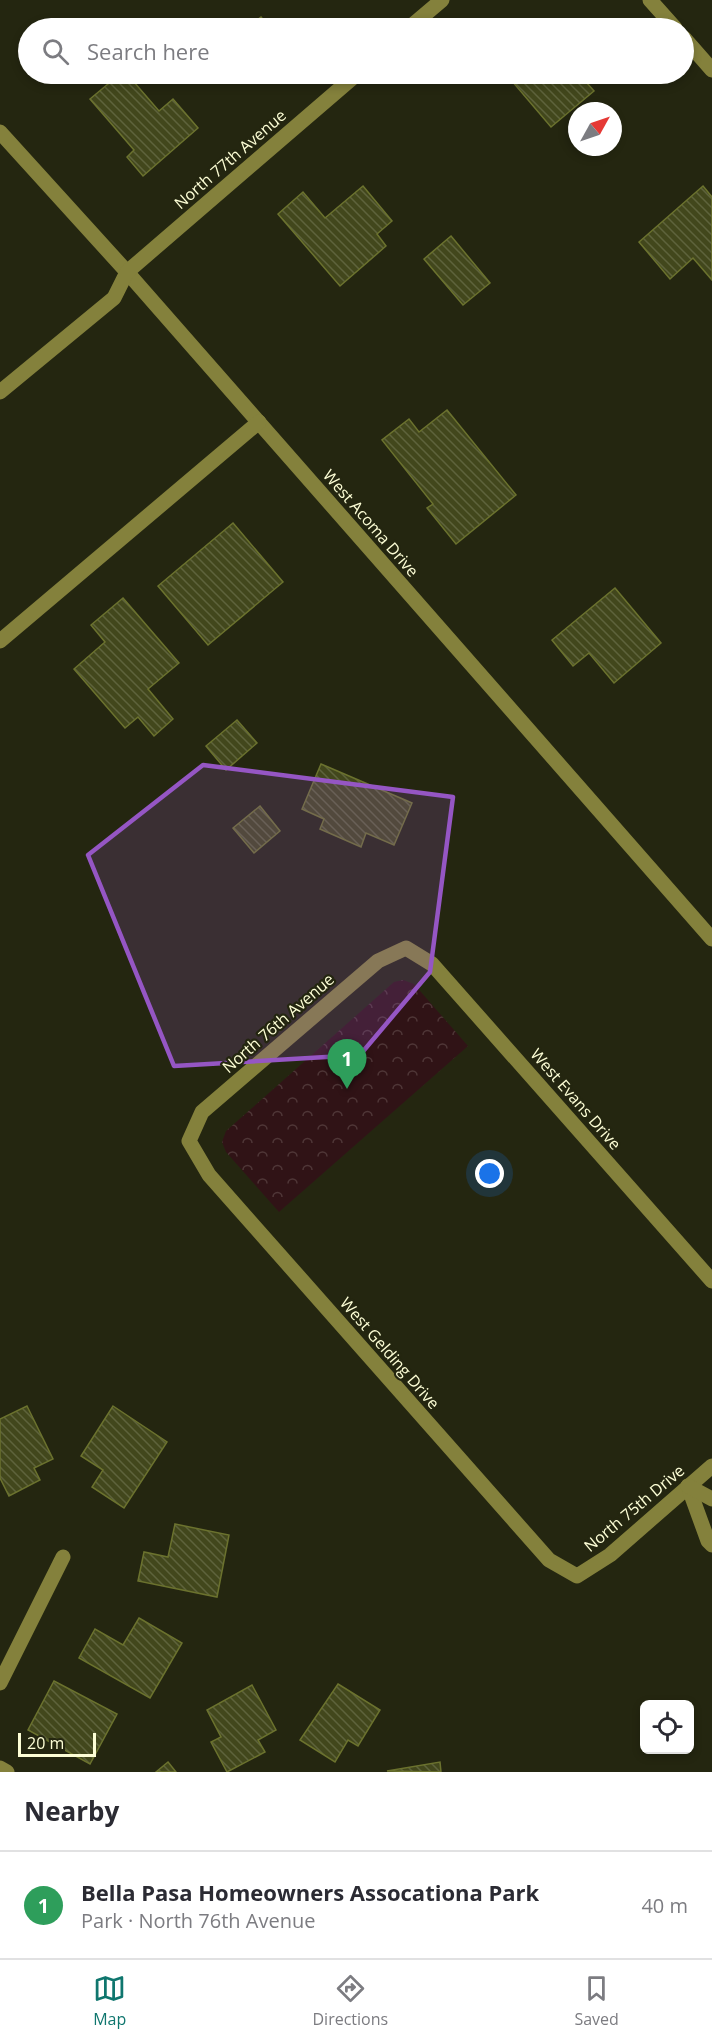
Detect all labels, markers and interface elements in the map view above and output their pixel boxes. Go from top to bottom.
search box [18,18,694,84]
icon: search [39,35,72,68]
text: Search here [87,36,210,66]
north arrow [568,102,622,156]
street label: North 77th Avenue [169,104,291,214]
street label: West Acoma Drive [318,465,424,581]
street label: North 76th Avenue [217,968,339,1078]
pin: 1 [328,1040,366,1089]
street label: West Evans Drive [526,1044,626,1154]
your location [475,1159,504,1188]
street label: West Gelding Drive [335,1292,445,1414]
street label: North 75th Drive [579,1459,689,1557]
map controls [640,1700,694,1754]
button: locate [640,1700,694,1754]
scale bar [18,1730,96,1758]
text: 20 m [27,1732,64,1754]
text: Nearby [24,1793,119,1829]
text: Bella Pasa Homeowners Assocationa Park [81,1877,539,1907]
text: 1 [38,1892,49,1919]
text: 40 m [641,1892,688,1919]
text: Park · North 76th Avenue [81,1907,315,1934]
tab: Map [93,1972,126,2030]
tab: Directions [313,1972,388,2030]
tab: Saved [574,1972,619,2030]

